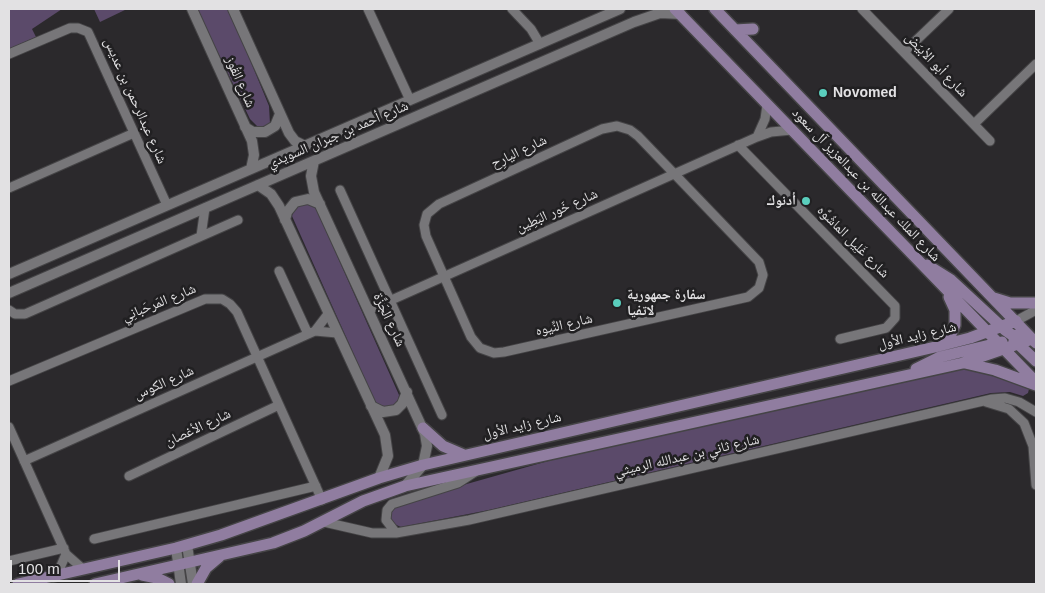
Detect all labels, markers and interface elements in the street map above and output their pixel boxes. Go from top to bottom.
street label: شارع أبو الأبيَض [901,29,971,101]
street label: شارع عبدالرحمن بن عديس [100,36,170,166]
street label: شارع القُوز [221,54,259,110]
place label: Novomed [833,85,897,101]
marker: Novomed [817,87,829,99]
street label: شارع أحمد بن جبران السويدي [265,98,411,172]
street label: شارع الملك عبدالله بن عبدالعزيز آل سعود [788,105,944,265]
street label: شارع اليارِح [488,132,550,172]
street label: شارع خَور البَطِين [514,185,600,237]
place label: أدنوك [767,193,796,209]
marker: أدنوك [800,195,812,207]
street label: شارع غَلِيل الماشُوَّه [813,202,893,282]
street label: شارع المَرحَبانِي [120,281,198,325]
place label: سفارة جمهورية لاتفيا [627,287,706,320]
street label: شارع الجَزَّة [369,290,409,350]
marker: سفارة جمهورية لاتفيا [611,297,623,309]
street label: شارع النِّيوه [534,310,594,340]
street label: شارع زايد الأول [876,319,958,353]
street label: شارع الكوس [131,362,197,404]
street label: شارع الأغصان [162,405,234,451]
street label: شارع زايد الأول [481,409,563,443]
street label: شارع ثاني بن عبدالله الرميثي [613,431,761,481]
scale bar [12,550,122,582]
text: 100 m [18,560,60,577]

